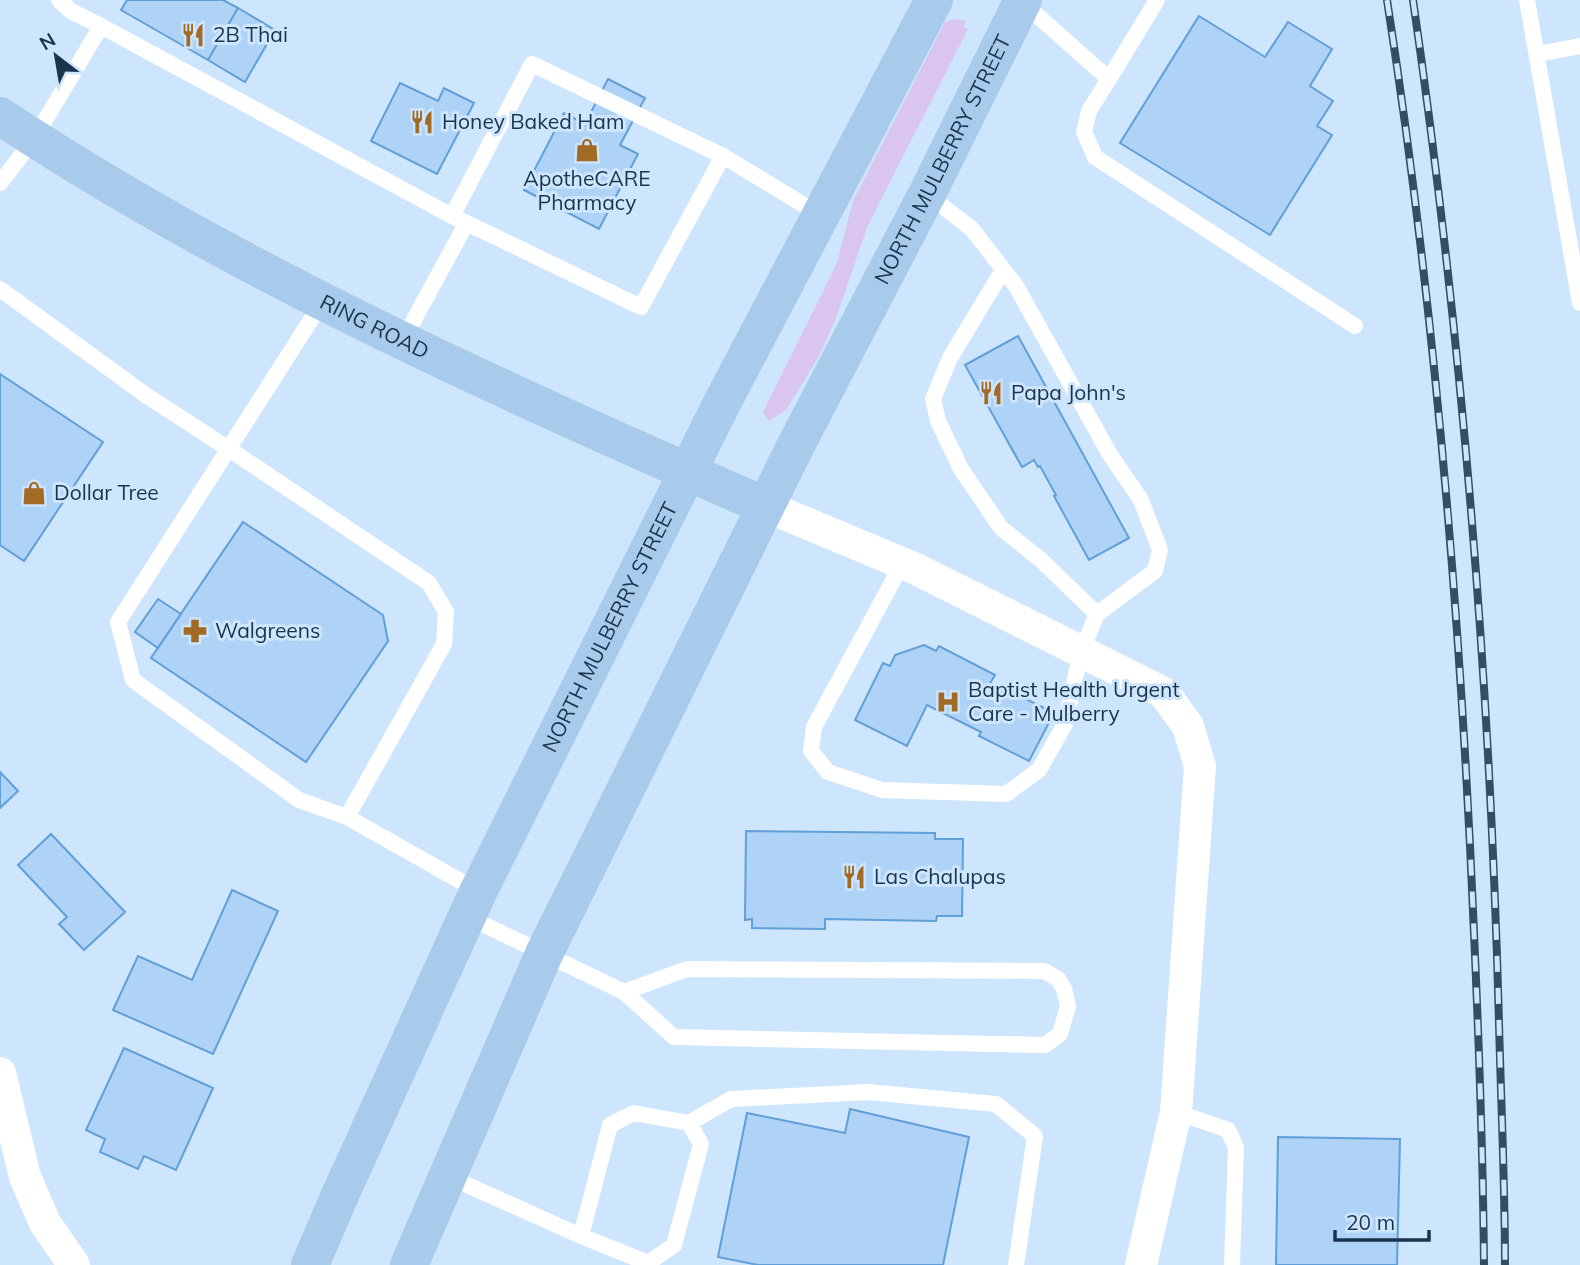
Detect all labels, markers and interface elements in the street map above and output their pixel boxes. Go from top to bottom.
north arrow [21,21,91,91]
restaurant icon: 2B Thai [179,21,207,49]
place label: 2B Thai [213,21,288,47]
text: N [35,27,60,55]
street label: NORTH MULBERRY STREET [868,30,1016,288]
restaurant icon: Honey Baked Ham [408,108,436,136]
place label: Honey Baked Ham [442,108,624,134]
shop icon: ApotheCARE Pharmacy [573,136,601,164]
place label: ApotheCARE Pharmacy [523,165,651,215]
street label: RING ROAD [316,288,433,364]
restaurant icon: Papa John's [977,379,1005,407]
place label: Papa John's [1011,379,1126,405]
shop icon: Dollar Tree [20,479,48,507]
place label: Dollar Tree [54,479,159,505]
street label: NORTH MULBERRY STREET [536,497,683,756]
pharmacy icon: Walgreens [181,617,209,645]
place label: Walgreens [215,617,320,643]
place label: Baptist Health Urgent Care - Mulberry [968,676,1180,726]
hospital icon: Baptist Health Urgent Care - Mulberry [934,688,962,716]
restaurant icon: Las Chalupas [840,863,868,891]
place label: Las Chalupas [874,863,1006,889]
scale bar [1335,1198,1430,1242]
text: 20 m [1346,1209,1395,1235]

